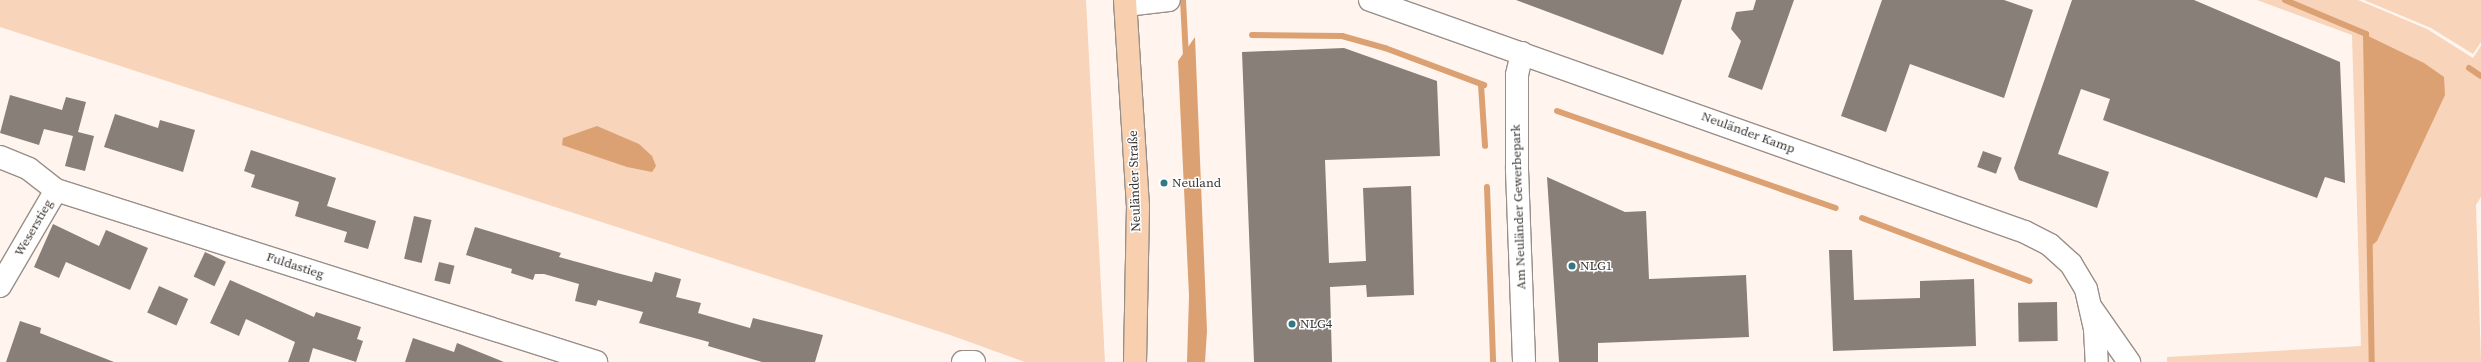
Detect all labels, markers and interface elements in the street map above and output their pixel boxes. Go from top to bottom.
street label: Neuländer Kamp [1699,109,1797,157]
street label: Am Neuländer Gewerbepark [1508,124,1530,290]
street label: Neuländer Straße [1125,130,1145,232]
place label: Neuland [1172,175,1221,191]
marker: Neuland [1159,178,1169,188]
street label: Weserstieg [12,197,56,259]
street label: Fuldastieg [264,249,326,283]
place label: NLG1 [1580,258,1612,274]
marker: NLG1 [1567,261,1577,271]
place label: NLG4 [1300,316,1332,332]
marker: NLG4 [1287,319,1297,329]

